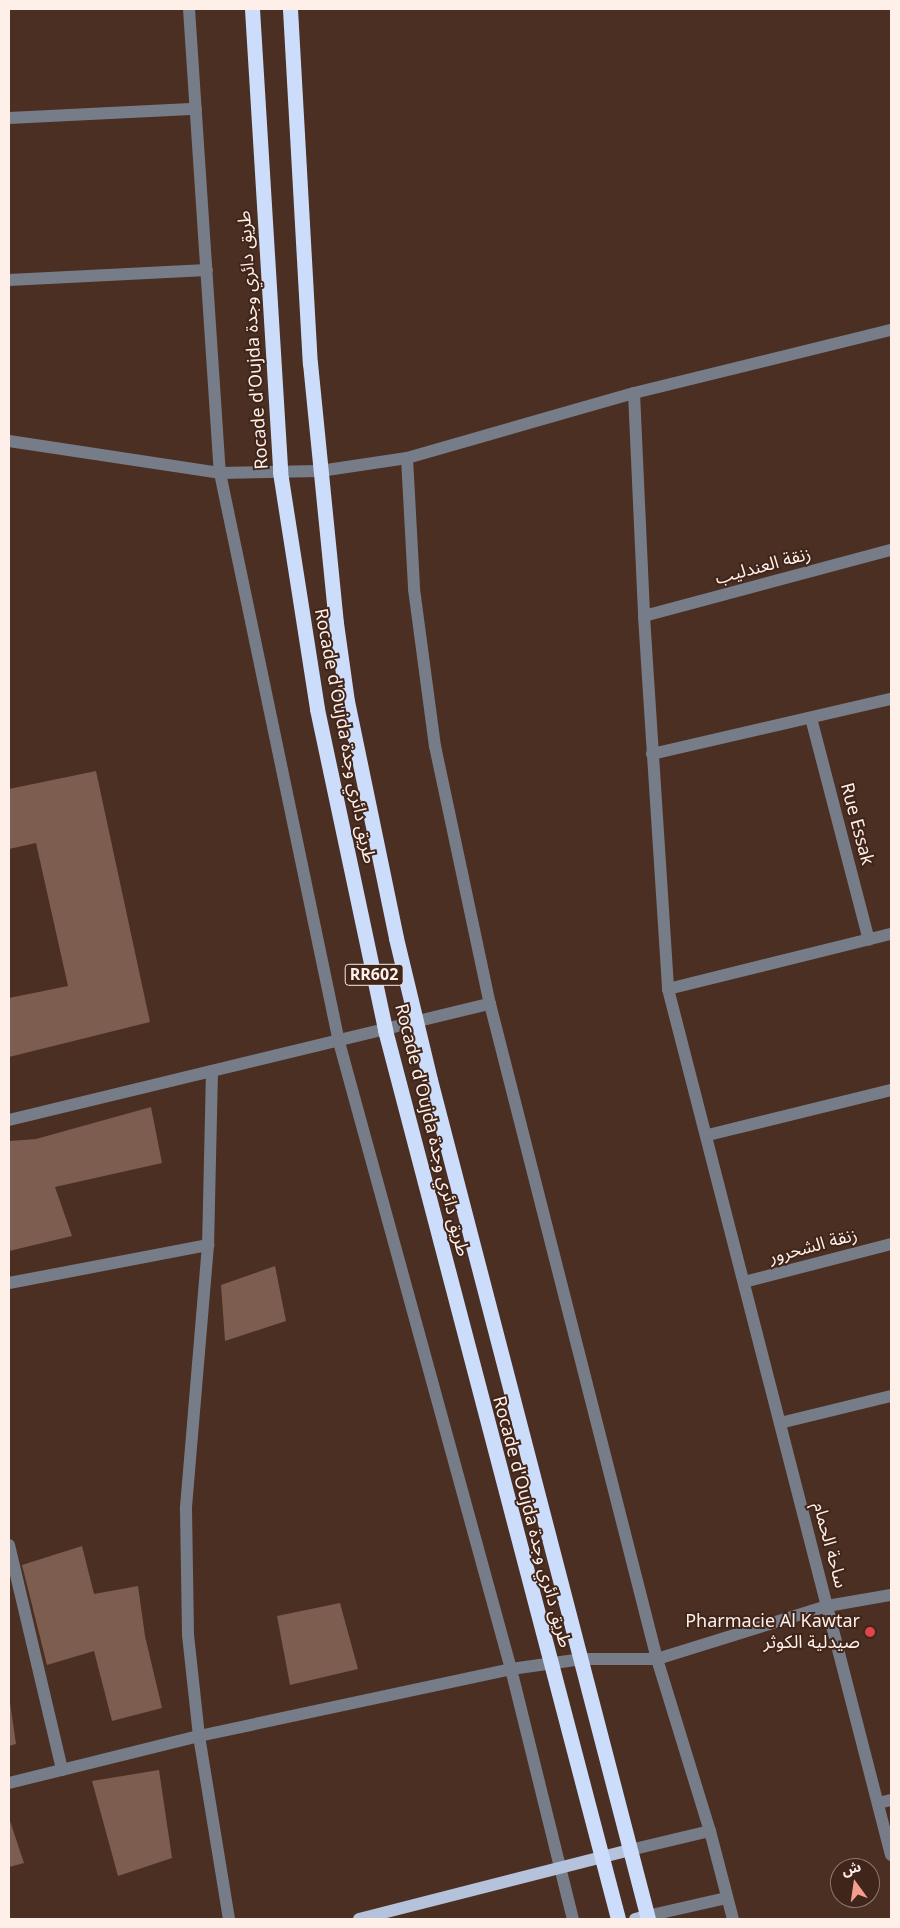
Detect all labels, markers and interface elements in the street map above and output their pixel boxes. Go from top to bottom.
street label: Rocade d'Oujda طريق دائري وجدة [233,210,273,470]
street label: زنقة العندليب [713,543,813,589]
street label: Rocade d'Oujda طريق دائري وجدة [310,607,380,865]
street label: Rue Essak [836,781,878,867]
road number: RR602 [344,962,404,988]
street label: Rocade d'Oujda طريق دائري وجدة [390,1001,474,1259]
street label: زنقة الشحرور [766,1224,860,1268]
street label: Rocade d'Oujda طريق دائري وجدة [488,1394,576,1650]
street label: ساحة الحمام [808,1500,852,1590]
place label: Pharmacie Al Kawtar صيدلية الكوثر [685,1611,860,1654]
marker: Pharmacie Al Kawtar صيدلية الكوثر [864,1626,876,1638]
text: ش [839,1853,864,1885]
north arrow [830,1858,880,1908]

